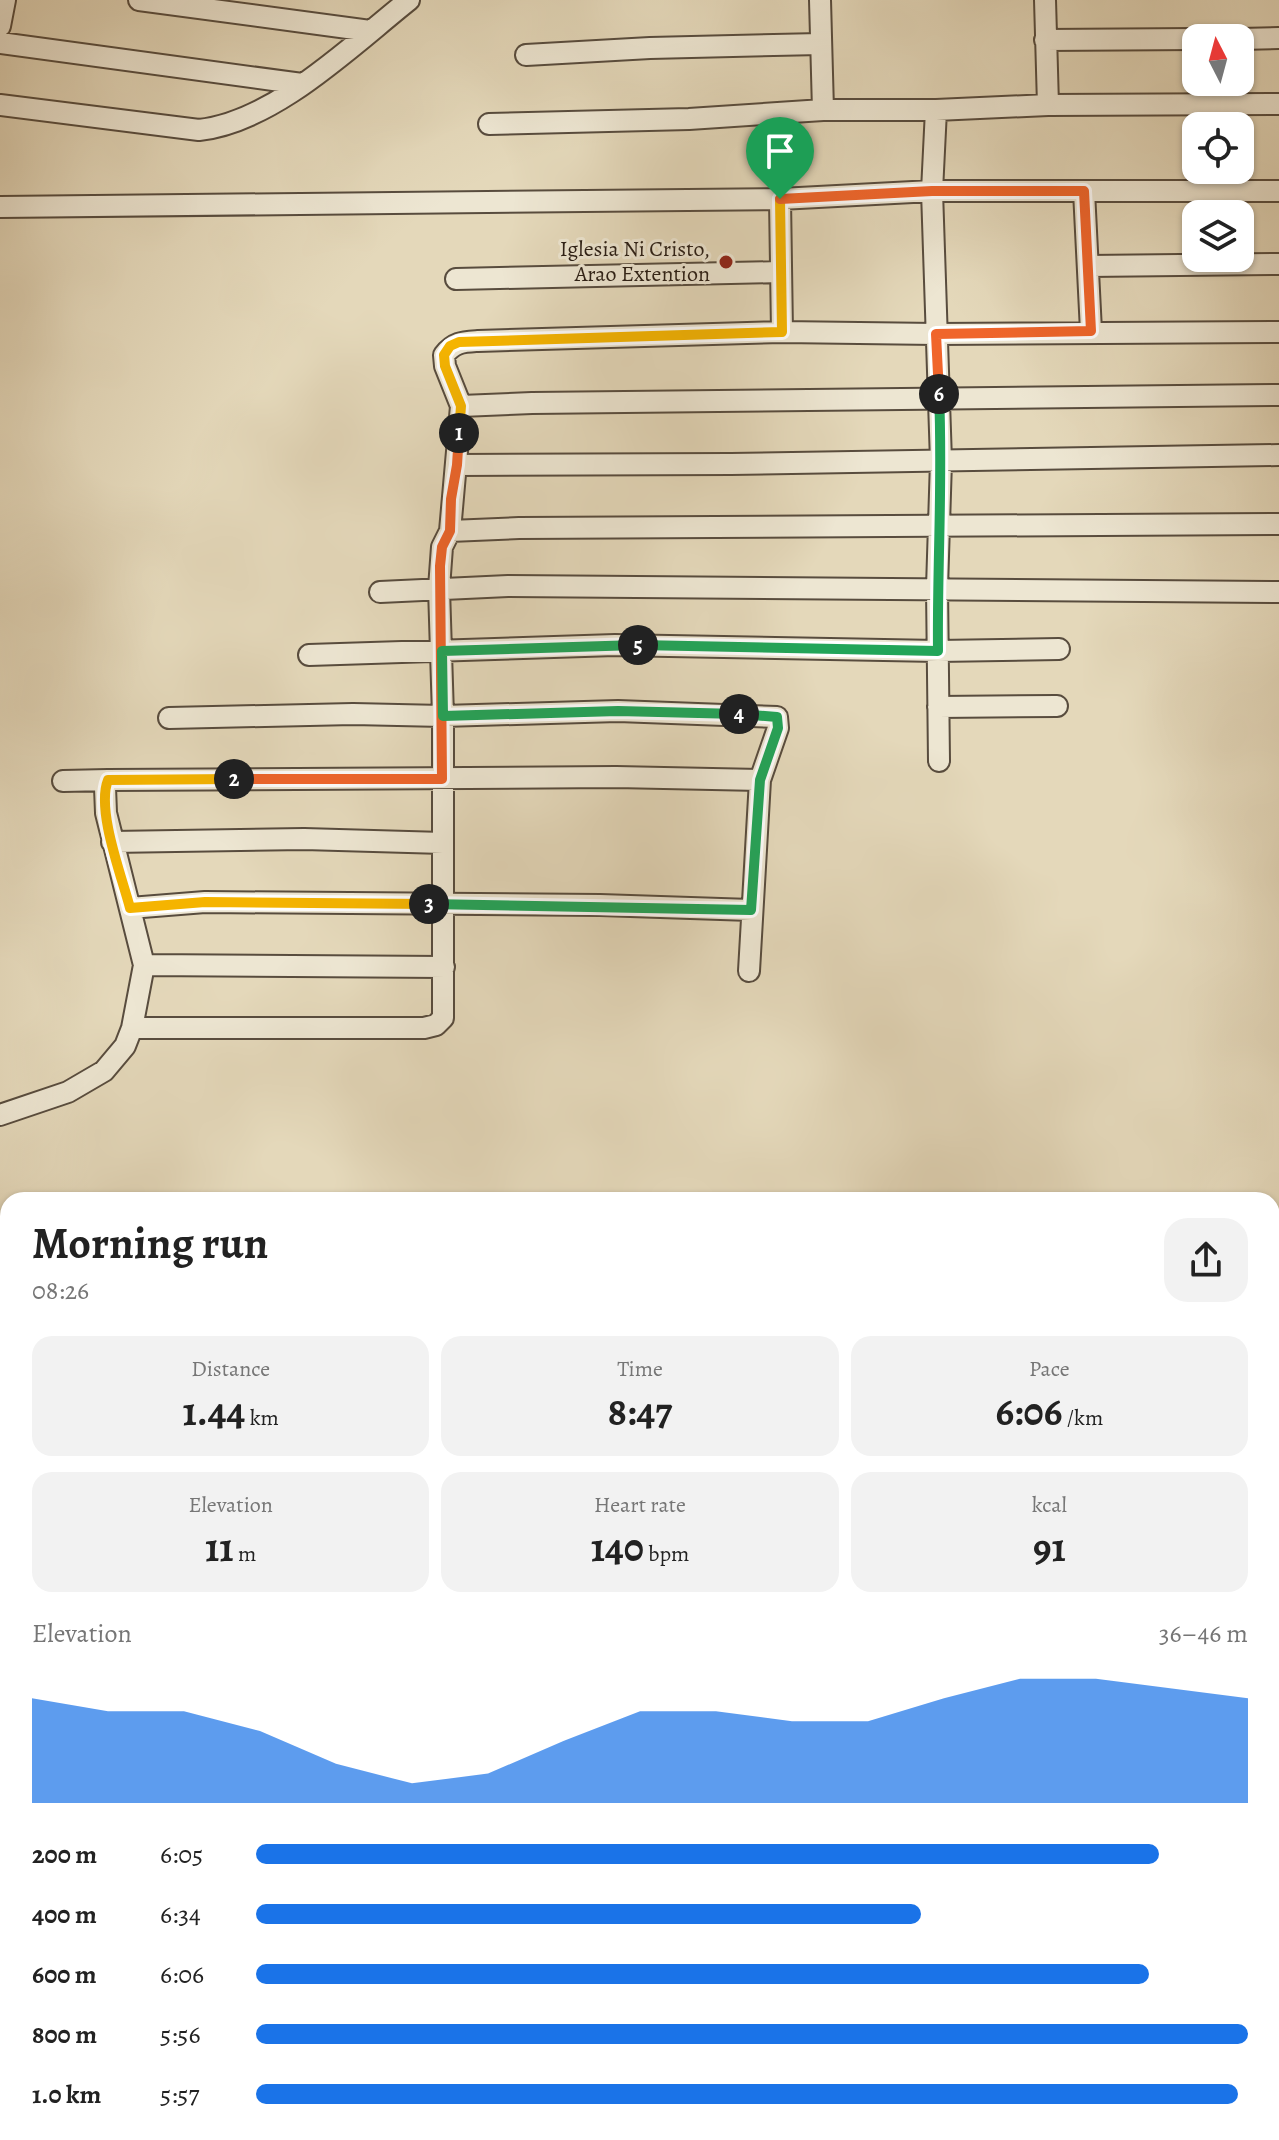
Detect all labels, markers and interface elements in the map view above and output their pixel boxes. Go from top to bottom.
north arrow [1182,24,1254,96]
map controls [1182,24,1254,272]
button: locate [1182,112,1254,184]
pin [746,117,814,199]
icon: arrive [758,129,802,173]
button: layers [1182,200,1254,272]
place label: Iglesia Ni Cristo, Arao Extention [560,234,710,289]
marker: Iglesia Ni Cristo, Arao Extention [717,253,735,271]
pin: 6 [919,374,959,414]
text: 6 [934,379,944,409]
pin: 1 [439,413,479,453]
text: 1 [455,418,463,448]
pin: 5 [618,625,658,665]
text: 5 [633,630,643,660]
pin: 4 [719,694,759,734]
text: 4 [734,699,744,729]
pin: 2 [214,759,254,799]
text: 2 [229,764,239,794]
pin: 3 [409,884,449,924]
text: 3 [424,889,434,919]
text: Morning run [32,1213,268,1273]
button: share [1164,1218,1248,1302]
text: 08:26 [32,1273,89,1308]
text: Distance [191,1354,270,1384]
text: Time [617,1354,663,1384]
text: Pace [1029,1354,1070,1384]
text: 1.44 [182,1384,245,1439]
text: 8:47 [608,1384,672,1439]
text: 6:06 [995,1384,1062,1439]
text: km [245,1403,279,1433]
text: /km [1062,1403,1103,1433]
text: Elevation [188,1490,273,1520]
text: Heart rate [594,1490,686,1520]
text: kcal [1032,1490,1067,1520]
text: 11 [205,1520,234,1575]
text: 140 [591,1520,644,1575]
text: 91 [1033,1520,1066,1575]
text: m [234,1539,256,1569]
text: bpm [644,1539,689,1569]
text: Elevation [32,1616,132,1651]
text: 36–46 m [1159,1616,1248,1651]
text: 200 m [32,1837,97,1872]
text: 6:05 [160,1837,203,1872]
text: 400 m [32,1897,97,1932]
text: 6:34 [160,1897,201,1932]
text: 600 m [32,1957,97,1992]
text: 6:06 [160,1957,204,1992]
text: 800 m [32,2017,97,2052]
text: 5:56 [160,2017,201,2052]
text: 1.0 km [32,2077,101,2112]
text: 5:57 [160,2077,199,2112]

